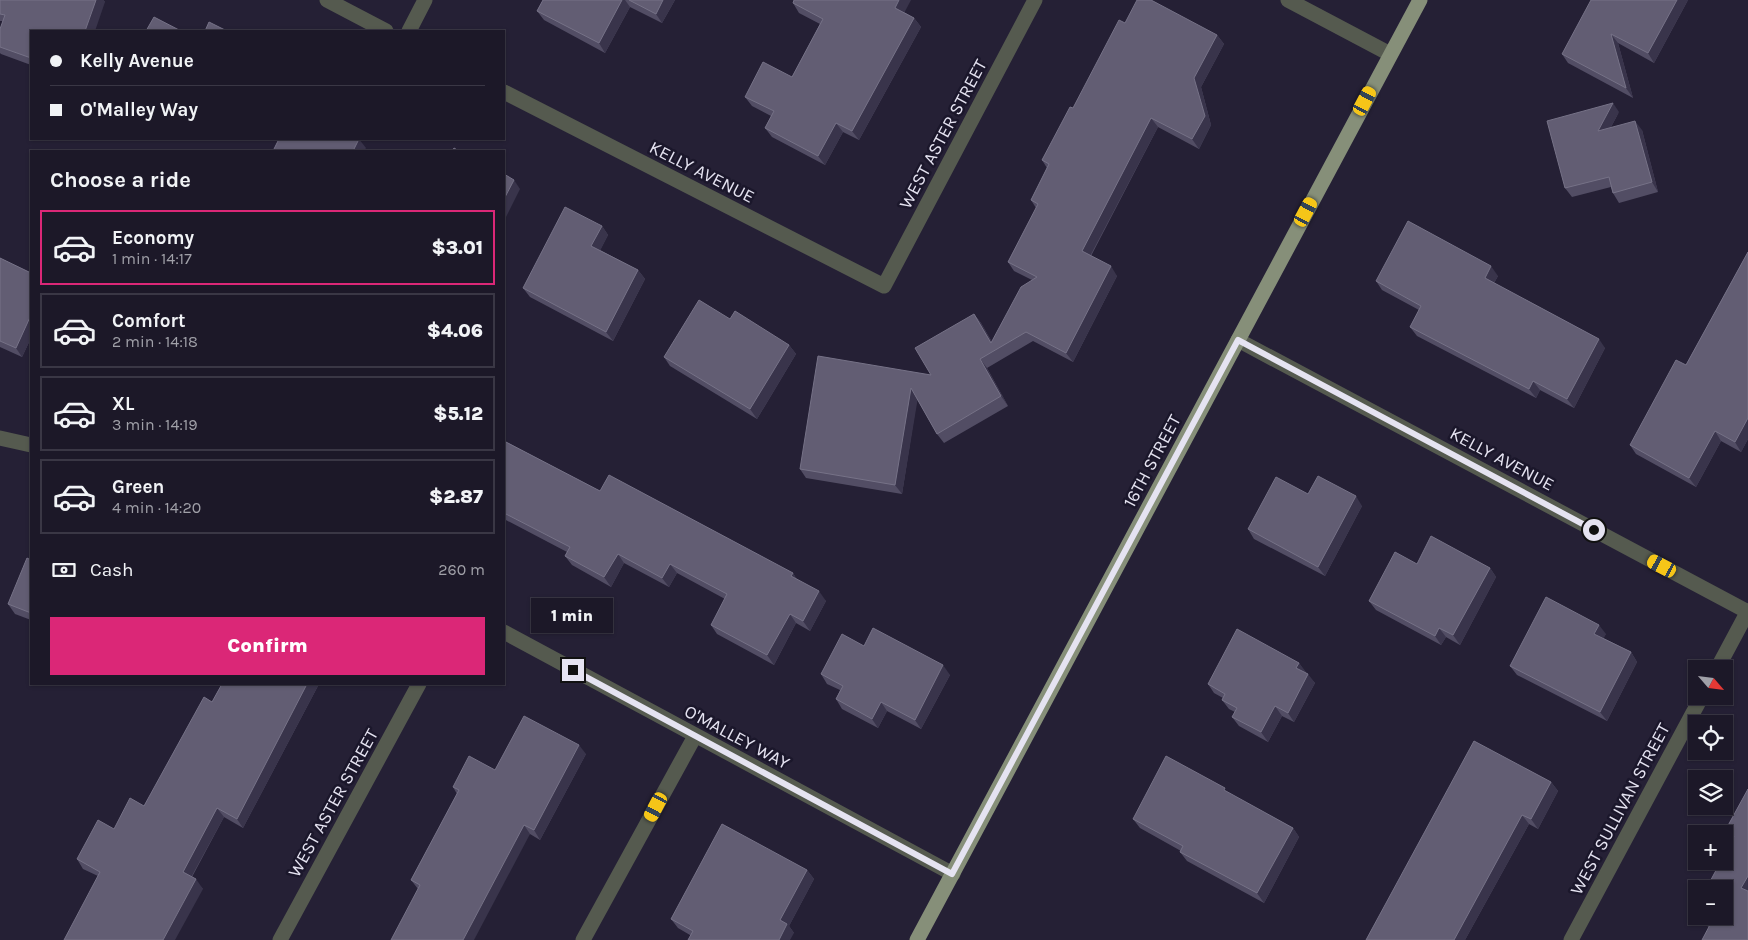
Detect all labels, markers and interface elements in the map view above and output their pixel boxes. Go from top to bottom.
text: Kelly Avenue [80,50,194,72]
street label: WEST ASTER STREET [894,55,992,213]
car [1351,84,1378,118]
text: O'Malley Way [80,99,198,121]
street label: KELLY AVENUE [646,136,758,208]
text: Choose a ride [50,167,191,193]
car [1292,195,1319,229]
icon: car [52,225,97,270]
text: Economy [112,227,194,249]
text: $3.01 [431,237,483,259]
text: 1 min · 14:17 [112,249,192,268]
icon: car [52,308,97,353]
text: Comfort [112,310,186,332]
text: $4.06 [427,320,483,342]
text: 2 min · 14:18 [112,332,198,351]
icon: car [52,391,97,436]
text: XL [112,393,134,415]
text: $5.12 [433,403,483,425]
street label: 16TH STREET [1118,411,1186,511]
text: 3 min · 14:19 [112,415,198,434]
street label: KELLY AVENUE [1446,422,1558,496]
icon: car [52,474,97,519]
text: Green [112,476,164,498]
text: $2.87 [429,486,483,508]
text: 4 min · 14:20 [112,498,201,517]
route start [1583,519,1605,541]
car [1645,552,1678,580]
icon: cash [50,556,78,584]
text: Cash [90,559,134,581]
text: 260 m [438,560,485,579]
callout: 1 min [532,598,614,632]
text: 1 min [551,606,593,625]
button: Confirm [50,617,485,675]
route end [562,659,584,681]
north arrow [1688,660,1732,705]
map controls [1688,660,1733,925]
street label: O'MALLEY WAY [681,700,793,774]
button: locate [1688,715,1733,760]
street label: WEST SULLIVAN STREET [1565,719,1675,899]
street label: WEST ASTER STREET [283,725,383,881]
button: layers [1688,770,1733,815]
car [642,790,669,824]
button: + [1688,825,1733,870]
button: − [1688,880,1733,925]

